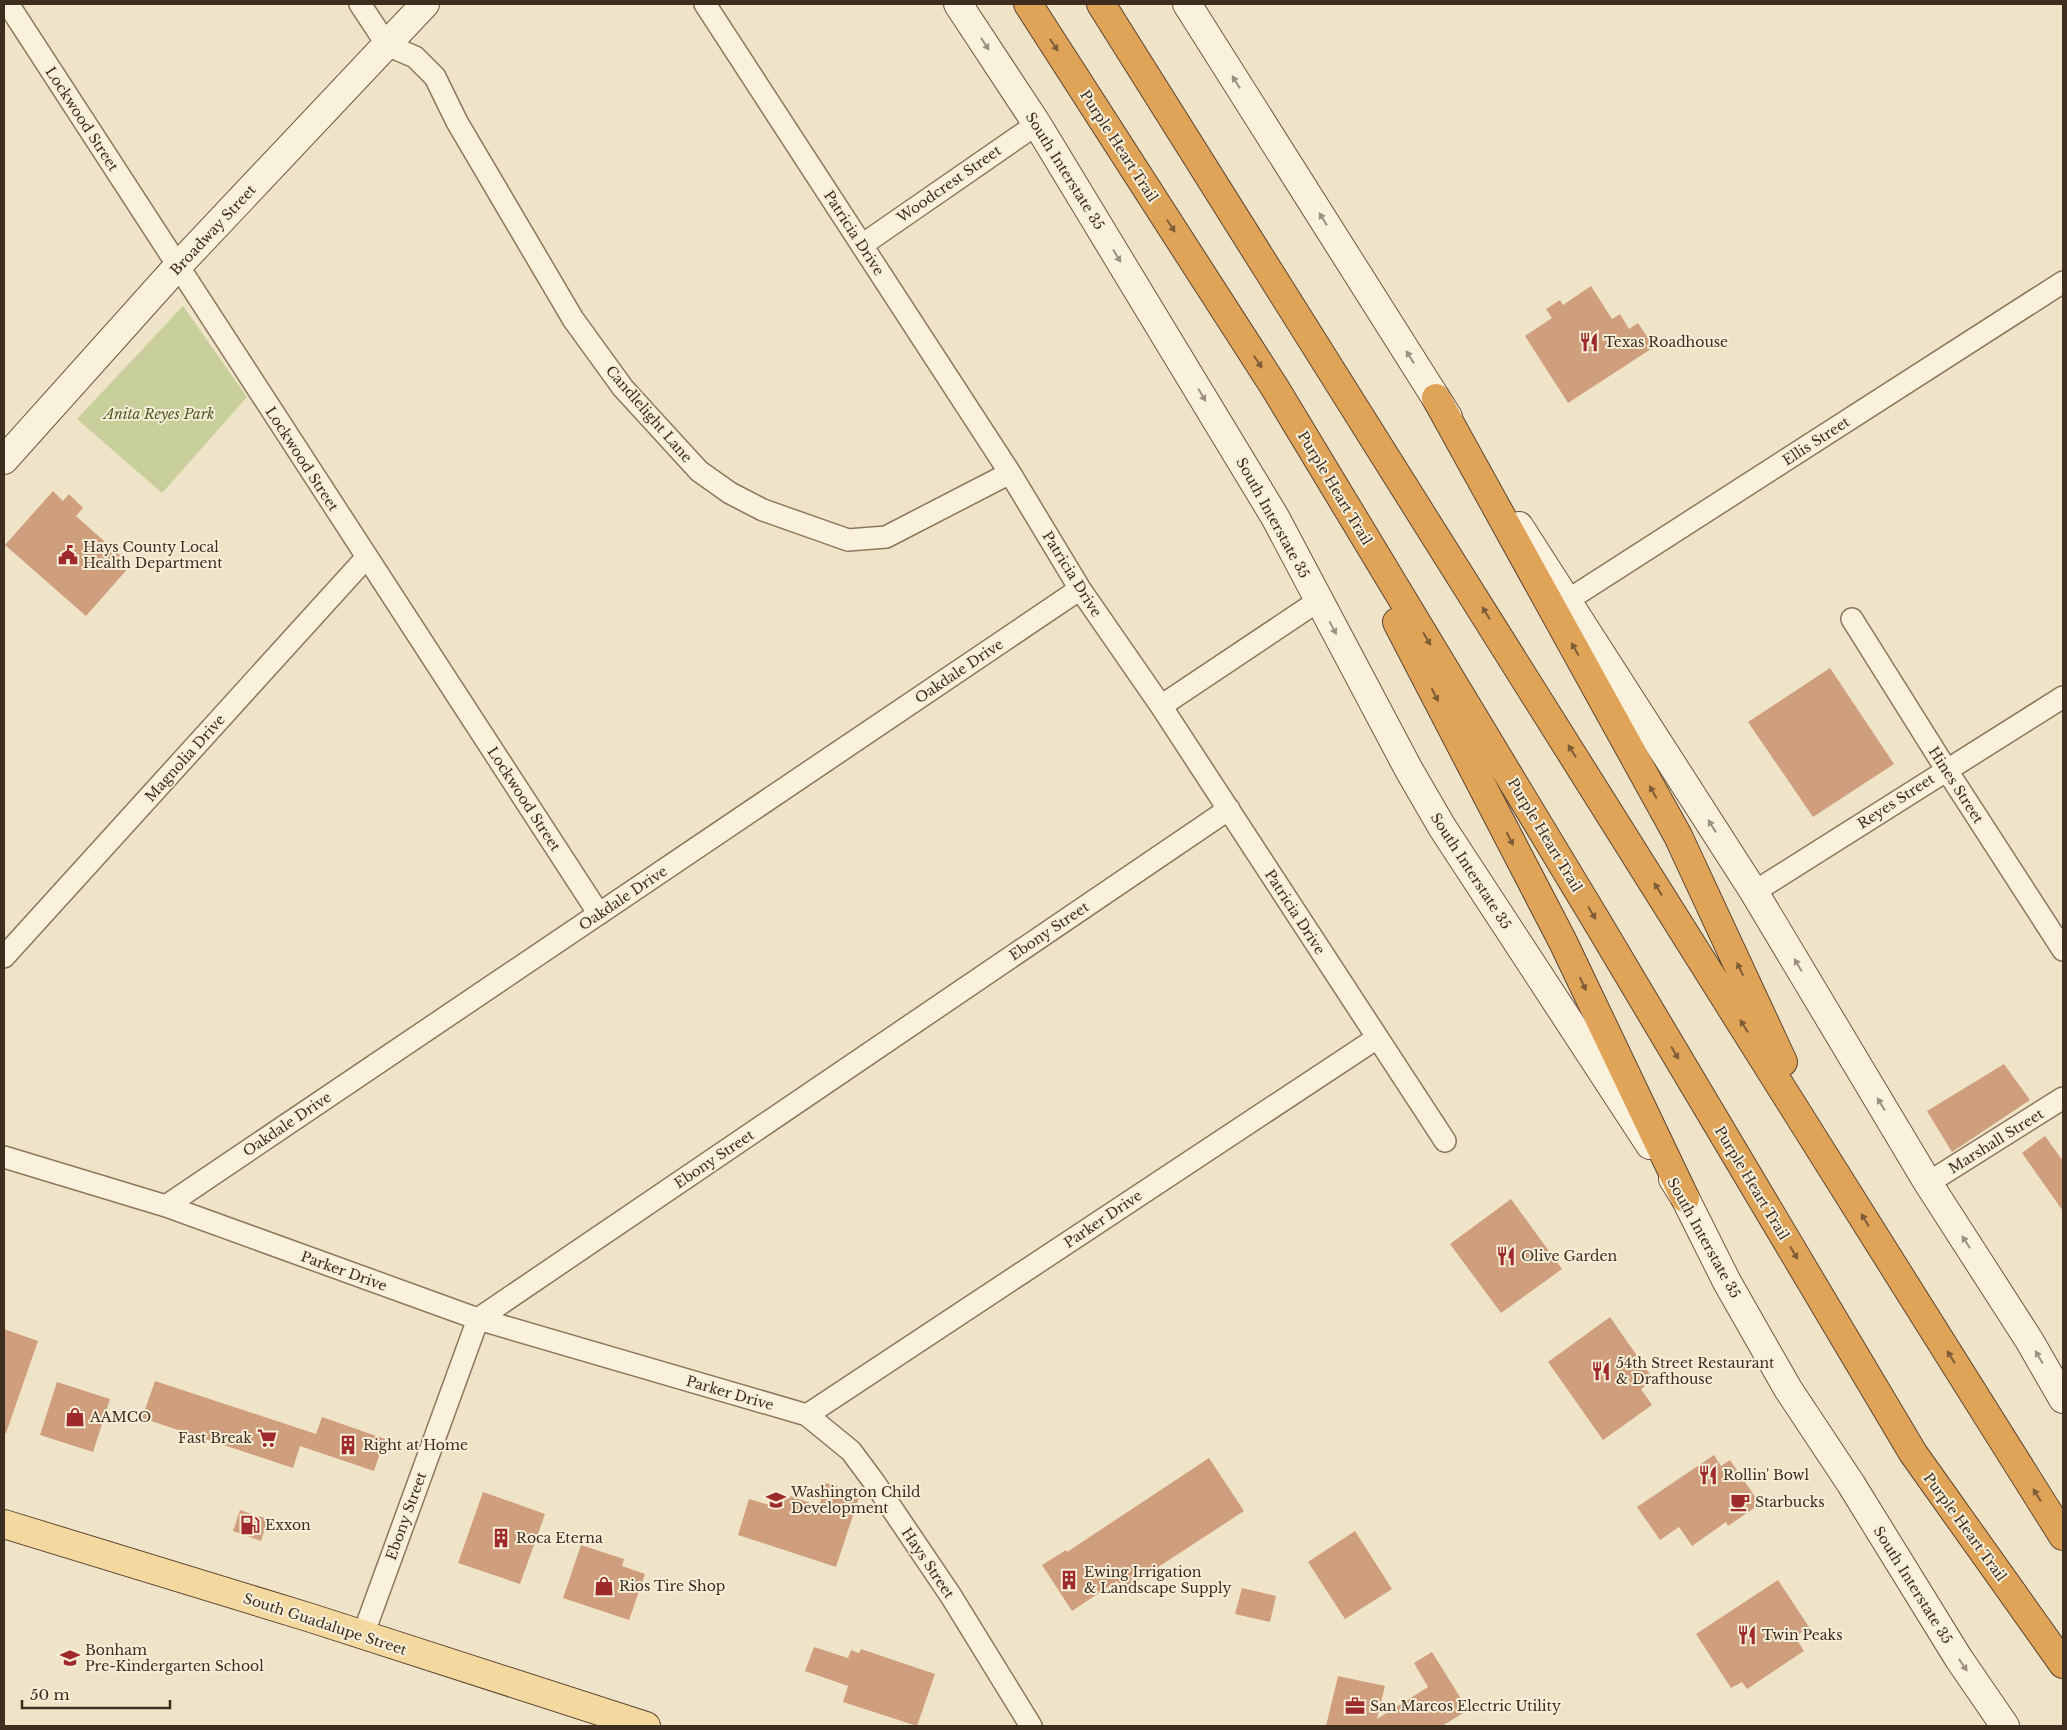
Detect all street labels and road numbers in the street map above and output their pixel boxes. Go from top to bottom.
street label: Lockwood Street [41,63,123,175]
street label: Purple Heart Trail [1076,87,1162,206]
street label: South Interstate 35 [1022,109,1108,233]
street label: Woodcrest Street [893,141,1005,227]
street label: Broadway Street [166,180,260,279]
street label: Patricia Drive [820,187,888,279]
street label: Candlelight Lane [602,362,696,466]
street label: Lockwood Street [261,403,343,515]
street label: Ellis Street [1779,412,1854,469]
street label: Purple Heart Trail [1294,428,1376,549]
street label: South Interstate 35 [1232,454,1314,582]
street label: Patricia Drive [1038,528,1106,620]
street label: Oakdale Drive [911,635,1007,707]
street label: Magnolia Drive [141,711,229,805]
street label: Lockwood Street [483,743,565,855]
street label: Hines Street [1925,743,1988,827]
street label: Reyes Street [1854,769,1938,832]
street label: Purple Heart Trail [1504,775,1586,896]
street label: South Interstate 35 [1427,809,1515,933]
street label: Oakdale Drive [575,862,671,934]
street label: Patricia Drive [1261,866,1329,958]
street label: Ebony Street [1006,897,1093,964]
street label: Oakdale Drive [239,1088,335,1160]
street label: Marshall Street [1945,1104,2047,1177]
street label: Purple Heart Trail [1711,1123,1793,1244]
street label: Ebony Street [671,1125,758,1192]
street label: South Interstate 35 [1663,1174,1745,1302]
street label: Parker Drive [1061,1186,1145,1252]
street label: Parker Drive [298,1247,390,1295]
street label: Parker Drive [684,1372,776,1414]
street label: Ebony Street [382,1469,431,1563]
street label: Purple Heart Trail [1920,1469,2011,1585]
street label: South Interstate 35 [1870,1523,1956,1647]
street label: Hays Street [898,1524,959,1602]
street label: South Guadalupe Street [241,1589,410,1659]

